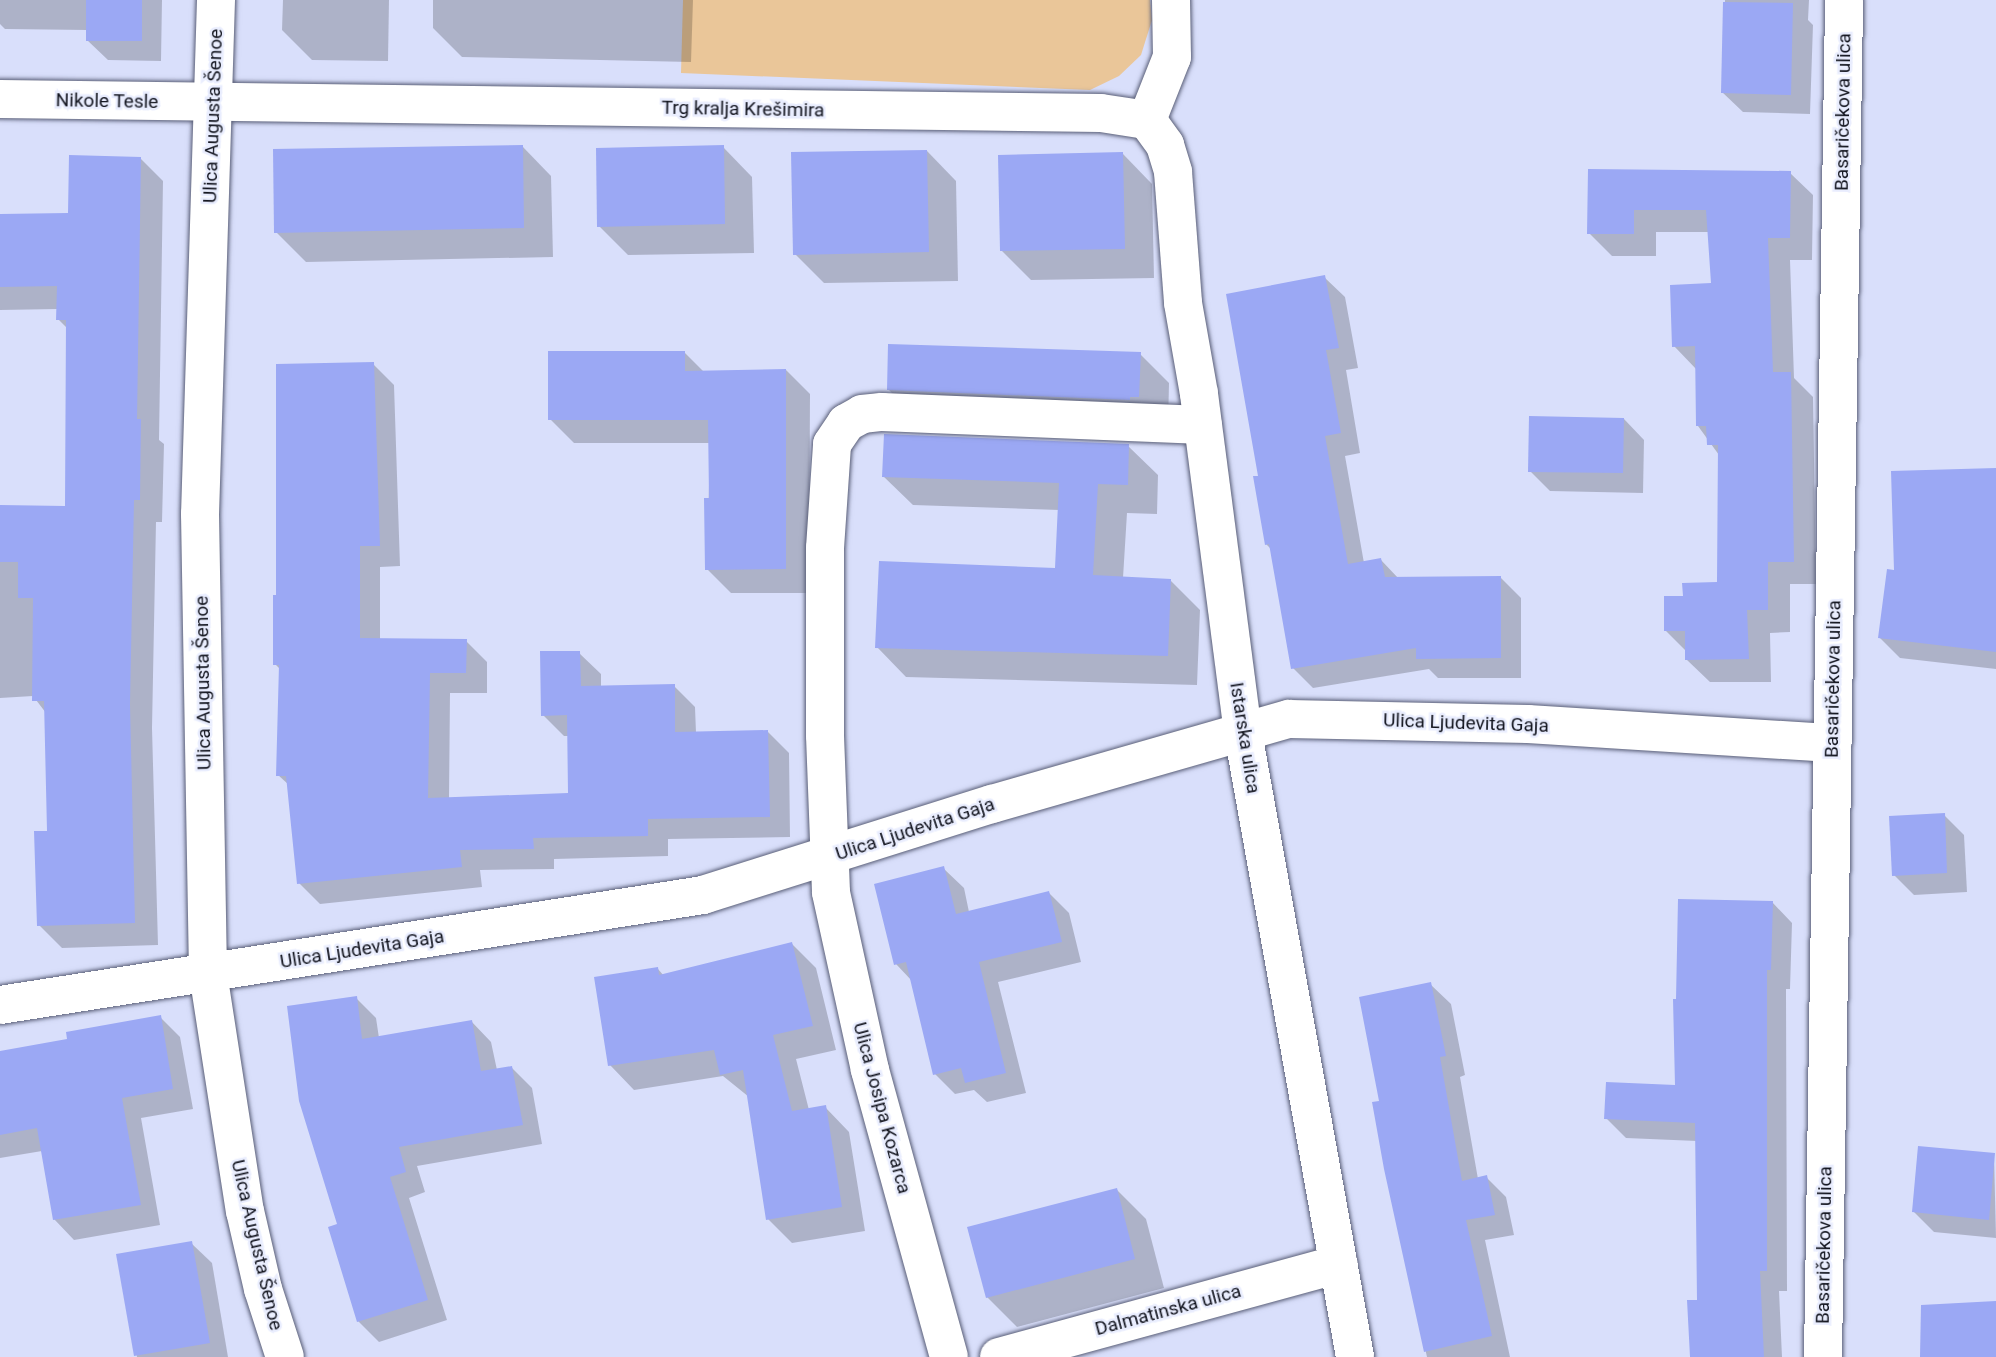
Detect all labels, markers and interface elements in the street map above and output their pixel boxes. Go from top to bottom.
street label: Ulica Augusta Šenoe [199,29,227,203]
street label: Basaričekova ulica [1830,33,1856,191]
street label: Nikole Tesle [55,89,159,113]
street label: Trg kralja Krešimira [661,96,825,122]
street label: Ulica Augusta Šenoe [190,596,216,770]
street label: Basaričekova ulica [1820,600,1846,758]
street label: Istarska ulica [1225,681,1265,795]
street label: Ulica Ljudevita Gaja [1383,709,1549,737]
street label: Ulica Ljudevita Gaja [833,793,997,865]
street label: Ulica Ljudevita Gaja [278,925,446,973]
street label: Ulica Josipa Kozarca [848,1020,916,1196]
street label: Ulica Augusta Šenoe [226,1158,288,1332]
street label: Basaričekova ulica [1811,1166,1837,1324]
street label: Dalmatinska ulica [1092,1280,1244,1340]

